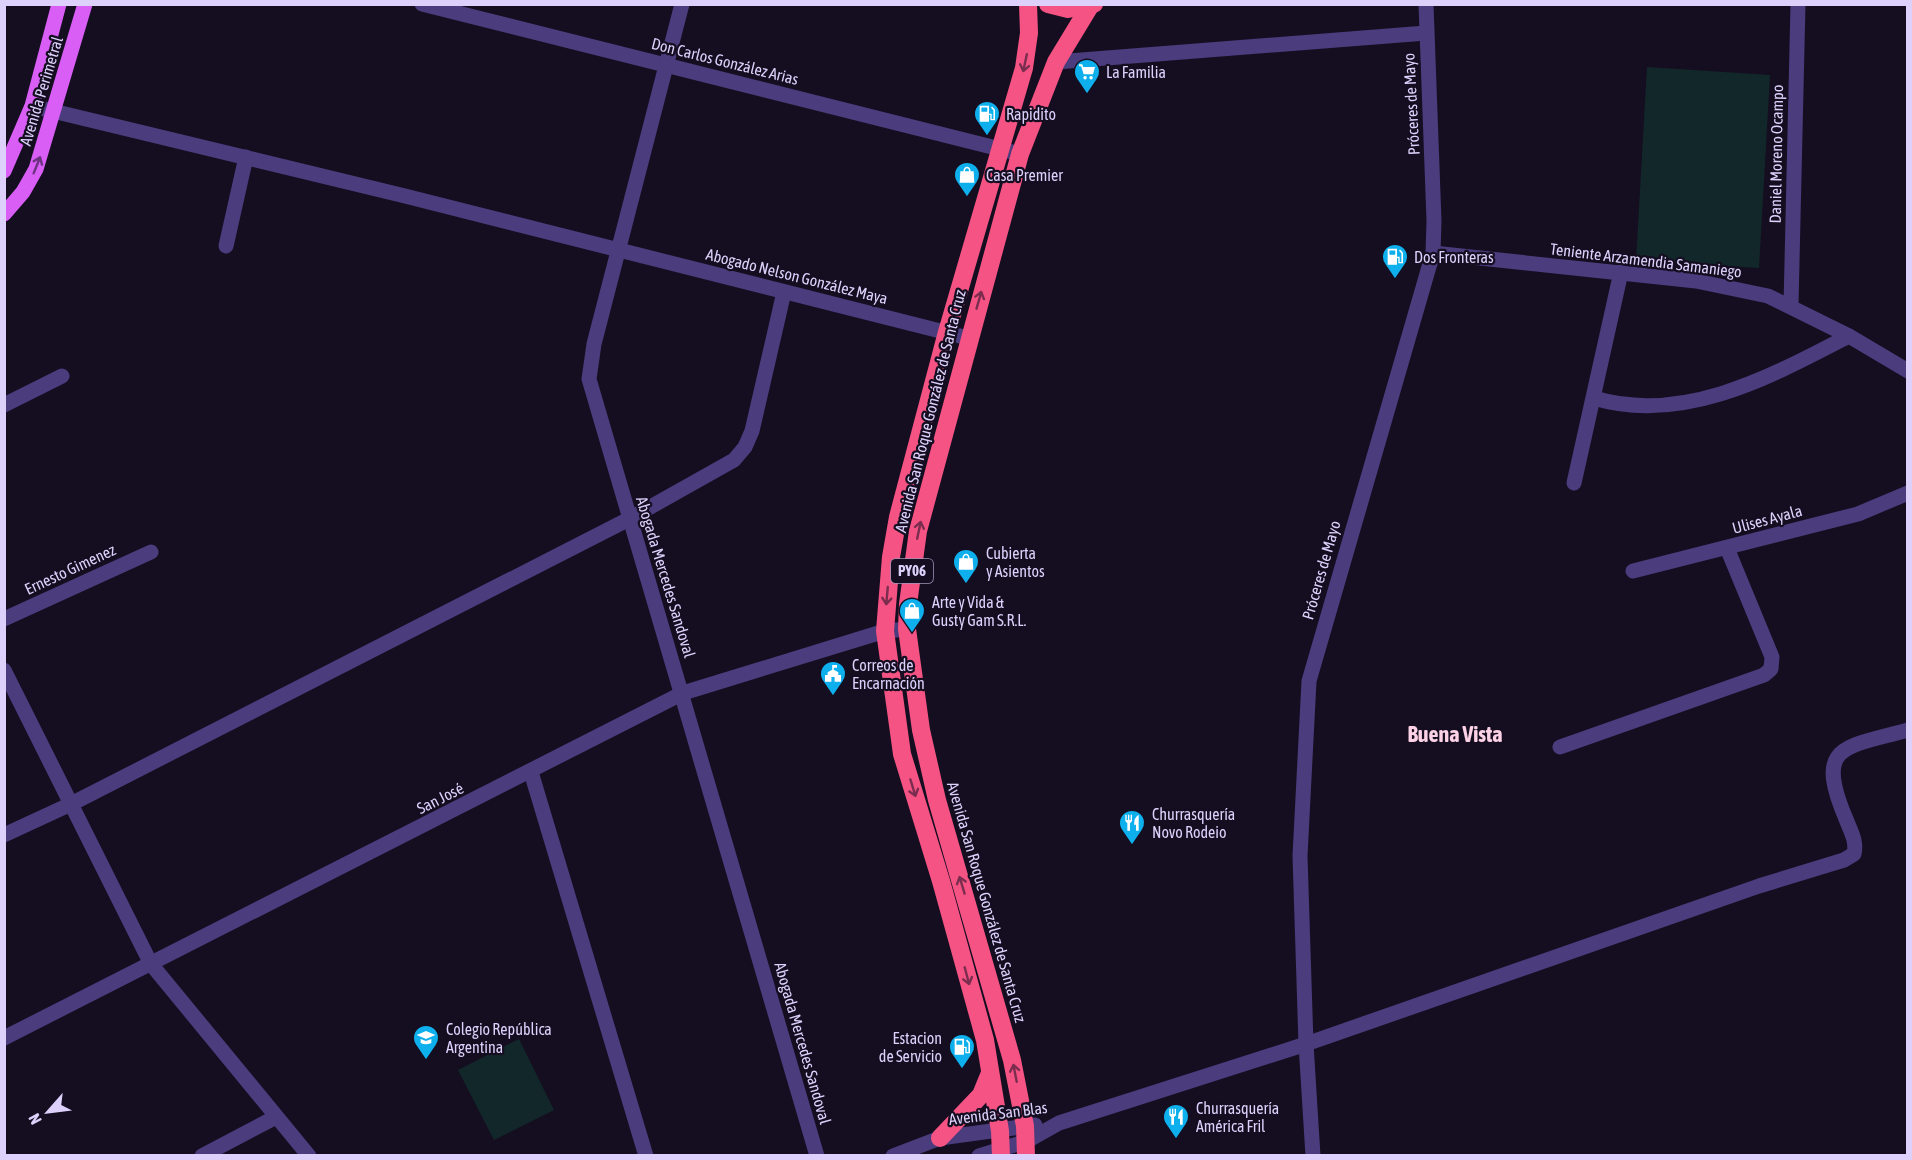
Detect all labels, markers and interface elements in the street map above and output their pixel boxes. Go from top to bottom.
street label: Avenida Perimetral [16,34,66,148]
street label: Don Carlos González Arias [650,34,801,88]
one-way arrow [1019,52,1030,72]
street label: Próceres de Mayo [1399,52,1424,156]
supermarket icon: La Familia [1072,57,1102,95]
place label: La Familia [1106,63,1166,81]
street label: Daniel Moreno Ocampo [1766,85,1787,223]
fuel station icon: Rapidito [972,99,1002,137]
place label: Rapidito [1006,105,1056,124]
one-way arrow [32,157,43,175]
shop icon: Casa Premier [952,160,982,198]
place label: Casa Premier [986,166,1063,184]
street label: Teniente Arzamendia Samaniego [1549,239,1743,282]
fuel station icon: Dos Fronteras [1380,242,1410,280]
street label: Abogado Nelson González Maya [704,245,890,308]
place label: Dos Fronteras [1414,248,1494,266]
street label: Avenida San Roque González de Santa Cruz [891,288,970,534]
one-way arrow [973,291,985,310]
street label: Abogada Mercedes Sandoval [632,494,699,661]
street label: Ulises Ayala [1730,501,1804,538]
street label: Próceres de Mayo [1298,518,1345,622]
one-way arrow [914,520,925,540]
street label: Ernesto Gimenez [22,540,118,598]
place label: Cubierta y Asientos [986,544,1045,581]
shop icon: Cubierta y Asientos [951,547,981,585]
road number: PY06 [891,559,933,583]
one-way arrow [881,586,892,606]
place label: Arte y Vida & Gusty Gam S.R.L. [932,593,1026,630]
shop icon: Arte y Vida & Gusty Gam S.R.L. [897,596,927,634]
place label: Correos de Encarnación [852,656,925,692]
public building icon: Correos de Encarnación [818,659,848,697]
district label: Buena Vista [1407,721,1503,747]
one-way arrow [908,778,919,797]
street label: San José [414,779,466,817]
street label: Avenida San Roque González de Santa Cruz [943,780,1030,1025]
place label: Churrasquería Novo Rodeio [1152,805,1235,841]
restaurant icon: Churrasquería Novo Rodeio [1117,808,1147,846]
one-way arrow [956,876,967,895]
street label: Abogada Mercedes Sandoval [770,960,835,1127]
one-way arrow [962,966,973,985]
place label: Colegio República Argentina [446,1020,552,1057]
school or university icon: Colegio República Argentina [411,1023,441,1061]
place label: Estacion de Servicio [879,1029,942,1065]
fuel station icon: Estacion de Servicio [947,1032,977,1070]
one-way arrow [1009,1064,1020,1083]
north arrow [18,1082,78,1142]
street label: Avenida San Blas [948,1098,1049,1128]
place label: Churrasquería América Fril [1196,1099,1279,1135]
restaurant icon: Churrasquería América Fril [1161,1102,1191,1140]
text: N [25,1111,45,1127]

